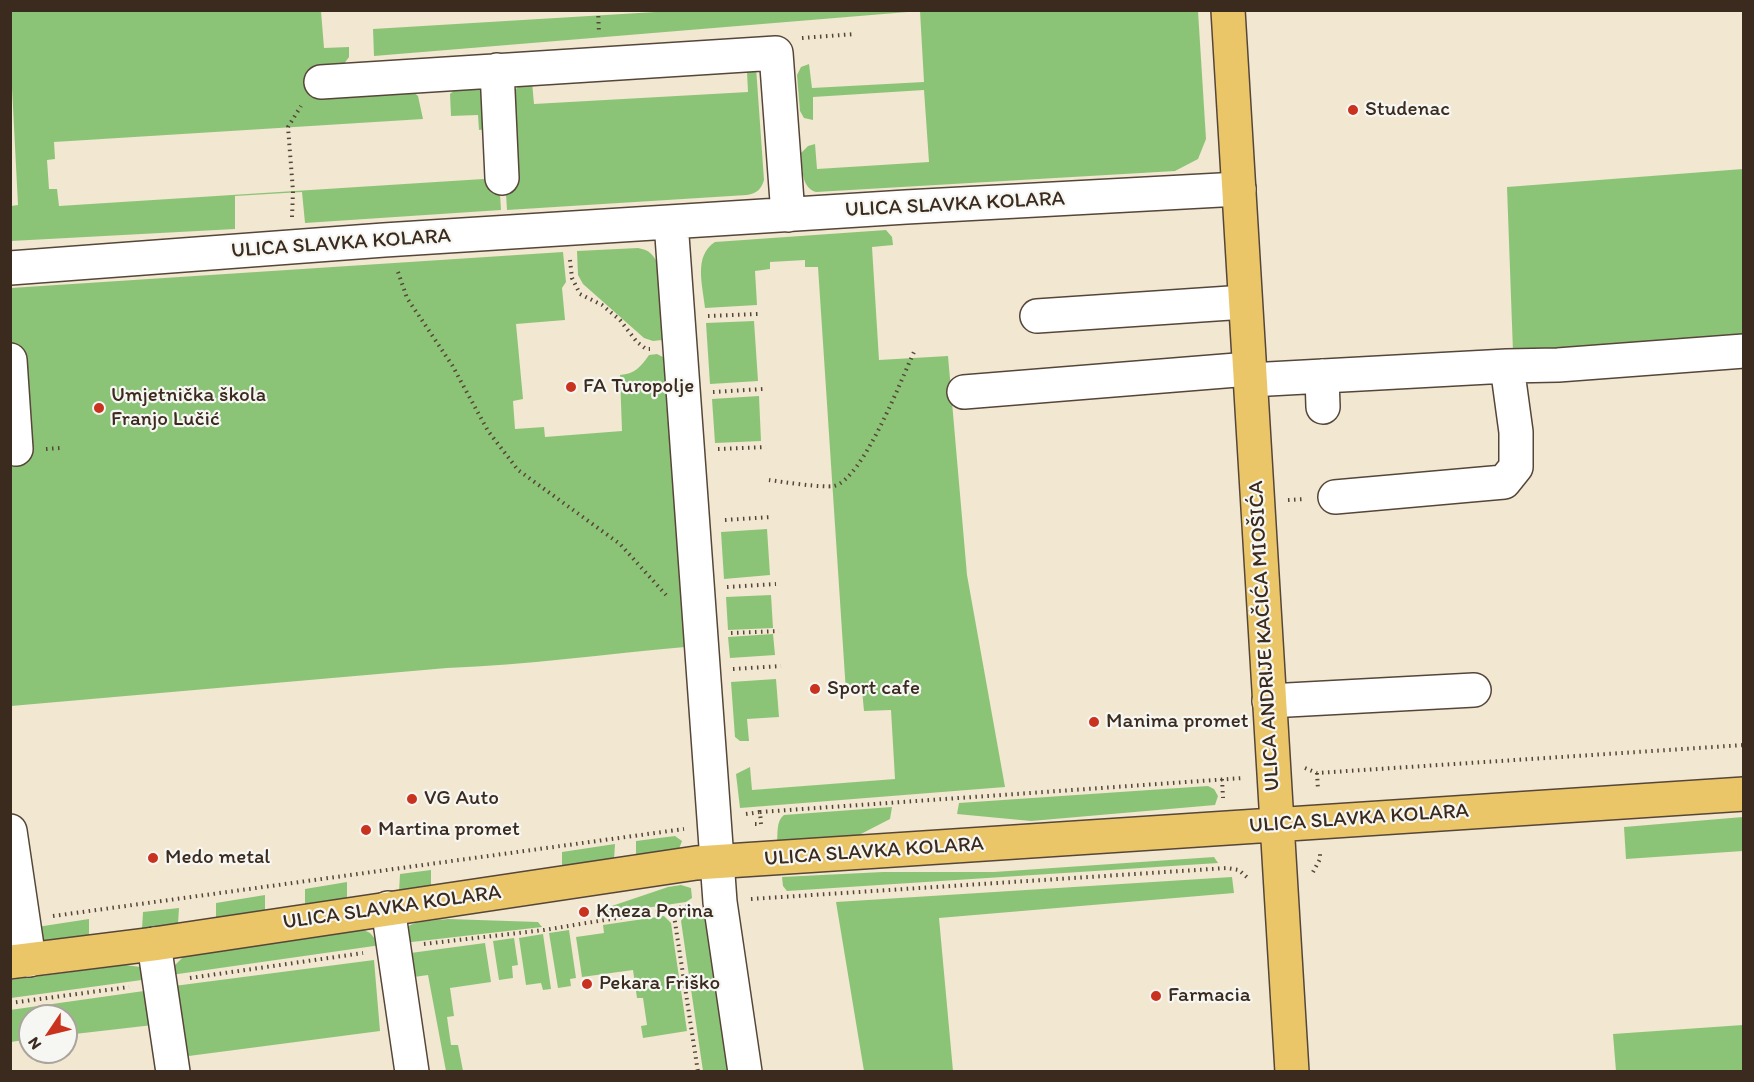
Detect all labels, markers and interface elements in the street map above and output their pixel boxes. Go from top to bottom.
place label: Studenac [1365,97,1450,123]
marker: Studenac [1346,103,1360,117]
street label: ULICA SLAVKA KOLARA [844,187,1066,223]
street label: ULICA SLAVKA KOLARA [230,224,452,264]
place label: FA Turopolje [583,374,694,400]
marker: FA Turopolje [564,380,578,394]
place label: Umjetnička škola Franjo Lučić [111,383,266,433]
marker: Umjetnička škola Franjo Lučić [92,401,106,415]
street label: ULICA ANDRIJE KAČIĆA MIOŠIĆA [1244,480,1286,792]
place label: Sport cafe [827,676,920,702]
marker: Sport cafe [808,682,822,696]
place label: Manima promet [1106,709,1249,735]
marker: Manima promet [1087,715,1101,729]
place label: VG Auto [424,786,499,812]
marker: VG Auto [405,792,419,806]
street label: ULICA SLAVKA KOLARA [1248,799,1470,839]
place label: Martina promet [378,817,520,843]
marker: Martina promet [359,823,373,837]
street label: ULICA SLAVKA KOLARA [763,832,985,872]
place label: Medo metal [165,845,270,871]
marker: Medo metal [146,851,160,865]
street label: ULICA SLAVKA KOLARA [281,880,503,936]
place label: Kneza Porina [596,899,714,925]
marker: Kneza Porina [577,905,591,919]
place label: Pekara Friško [599,971,720,997]
marker: Pekara Friško [580,977,594,991]
place label: Farmacia [1168,983,1251,1009]
marker: Farmacia [1149,989,1163,1003]
north arrow [18,1004,78,1064]
text: N [24,1034,45,1053]

